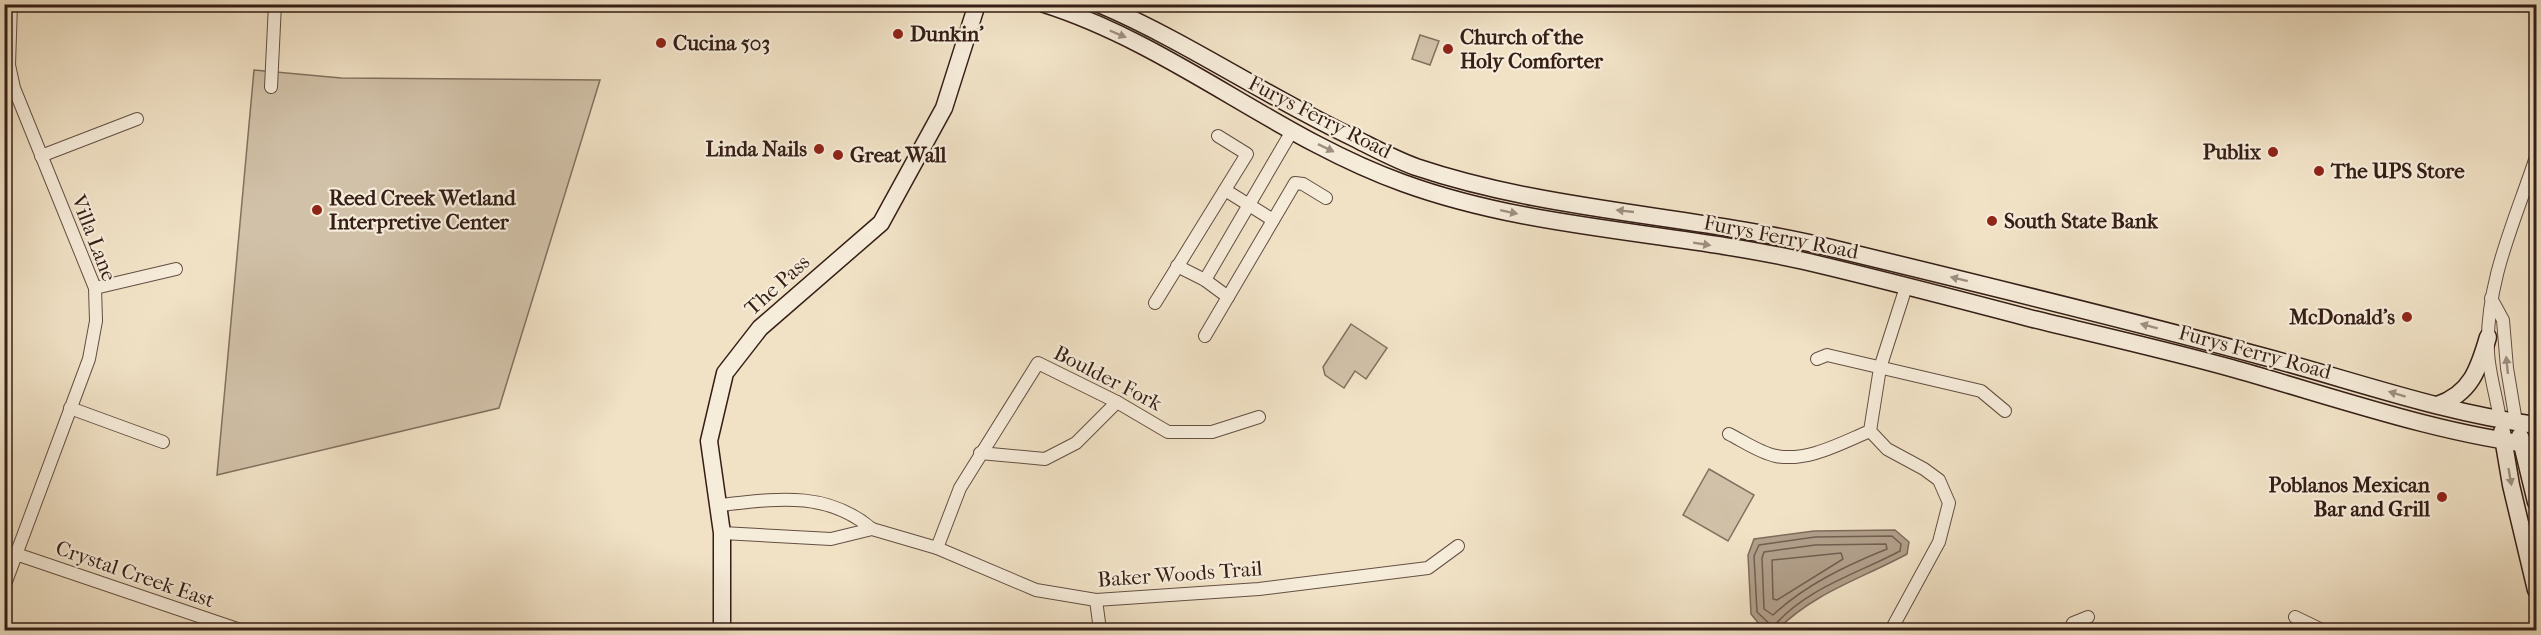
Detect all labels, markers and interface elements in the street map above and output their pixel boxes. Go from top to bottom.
place label: Dunkin' [910,22,984,46]
place label: Church of the Holy Comforter [1460,25,1604,73]
marker: Dunkin' [891,27,905,41]
one-way arrow [1109,30,1127,39]
place label: Cucina 503 [673,31,770,55]
marker: Cucina 503 [654,36,668,50]
marker: Church of the Holy Comforter [1441,42,1455,56]
street label: Furys Ferry Road [1244,71,1396,164]
place label: Linda Nails [705,137,807,161]
place label: Publix [2203,140,2262,164]
marker: Linda Nails [812,142,826,156]
place label: Great Wall [850,143,946,167]
one-way arrow [1318,143,1335,152]
marker: Publix [2266,145,2280,159]
marker: Great Wall [831,148,845,162]
place label: The UPS Store [2330,159,2465,183]
marker: The UPS Store [2312,164,2326,178]
place label: Reed Creek Wetland Interpretive Center [329,186,516,234]
street label: Villa Lane [66,190,121,285]
marker: Reed Creek Wetland Interpretive Center [310,203,324,217]
one-way arrow [1615,206,1634,216]
one-way arrow [1500,208,1519,217]
place label: South State Bank [2004,209,2159,233]
street label: Furys Ferry Road [1702,210,1861,264]
marker: South State Bank [1985,214,1999,228]
one-way arrow [1692,240,1711,249]
street label: The Pass [740,250,815,320]
one-way arrow [1950,274,1969,284]
place label: McDonald's [2288,305,2395,329]
marker: McDonald's [2400,310,2414,324]
street label: Furys Ferry Road [2176,320,2335,384]
one-way arrow [2140,321,2158,330]
street label: Boulder Fork [1050,340,1166,416]
one-way arrow [2502,355,2512,374]
one-way arrow [2388,389,2406,398]
one-way arrow [2505,468,2514,487]
place label: Poblanos Mexican Bar and Grill [2269,473,2431,521]
marker: Poblanos Mexican Bar and Grill [2435,490,2449,504]
street label: Crystal Creek East [53,536,218,613]
street label: Baker Woods Trail [1097,556,1263,592]

